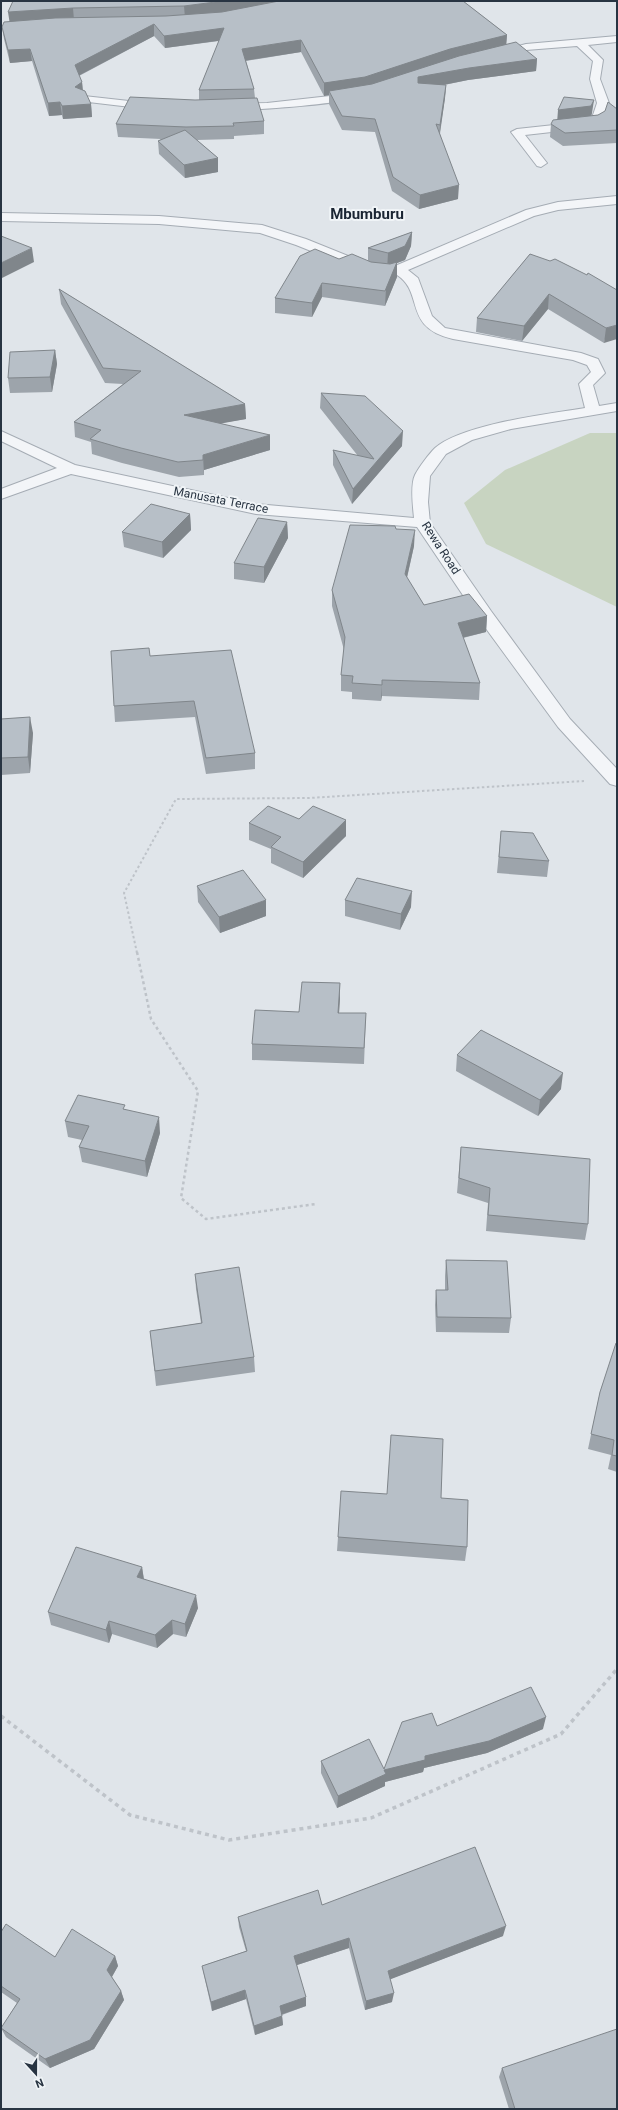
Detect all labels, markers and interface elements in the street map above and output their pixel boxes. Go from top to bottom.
district label: Mbumburu [330,205,404,223]
street label: Manusata Terrace [172,484,270,516]
street label: Rewa Road [419,519,463,577]
north arrow [16,2054,56,2094]
text: N [33,2075,45,2090]

